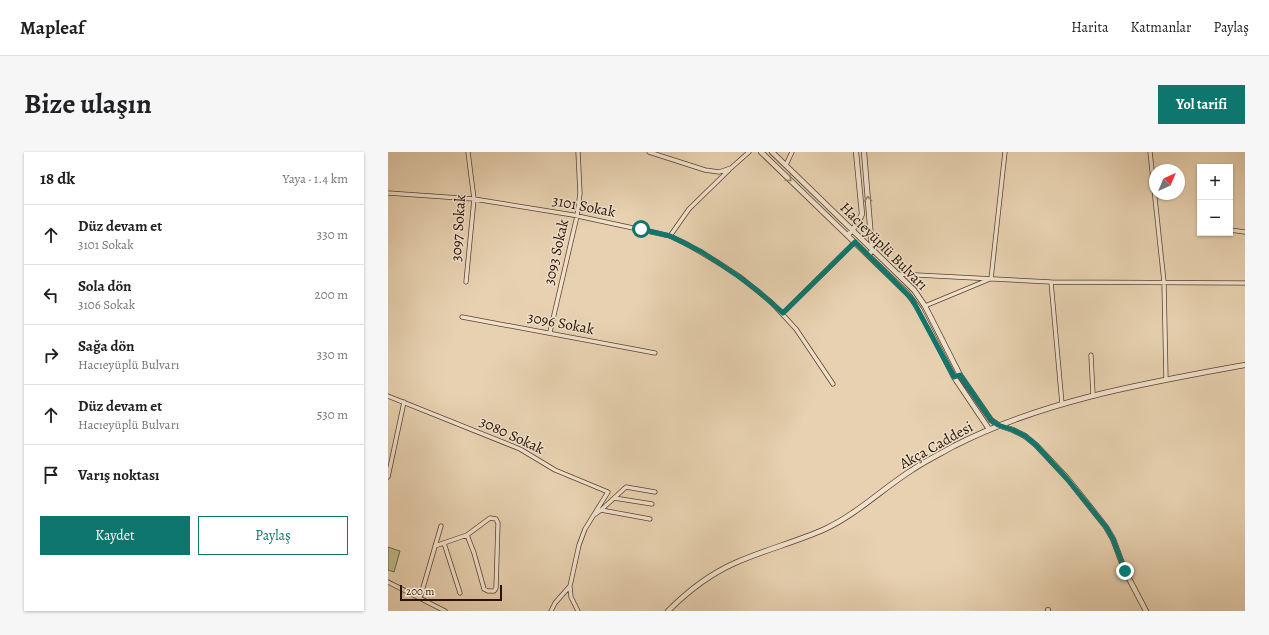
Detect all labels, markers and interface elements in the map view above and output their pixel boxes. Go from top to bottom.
text: Mapleaf [20,15,85,41]
text: Harita [1071,18,1109,37]
text: Katmanlar [1131,18,1191,37]
text: Paylaş [1213,18,1249,37]
text: Bize ulaşın [24,85,152,123]
button: Yol tarifi [1158,85,1245,124]
north arrow [1149,164,1185,200]
map controls [1197,164,1233,236]
button: + [1197,164,1233,200]
text: 18 dk [40,167,75,190]
text: Yaya · 1.4 km [282,170,348,187]
one-way arrow [784,174,792,182]
street label: 3101 Sokak [551,190,618,222]
street label: 3097 Sokak [446,193,470,262]
one-way arrow [864,196,873,202]
street label: Hacıeyüplü Bulvarı [836,198,932,294]
button: − [1197,200,1233,236]
text: Düz devam et [78,216,162,236]
street label: 3093 Sokak [539,217,573,287]
route start [632,220,650,238]
icon: ahead [40,224,62,246]
text: 330 m [317,226,348,243]
text: 3101 Sokak [78,236,134,253]
text: Sola dön [78,276,131,296]
icon: left [40,284,62,306]
text: 200 m [315,286,348,303]
text: 3106 Sokak [78,296,135,313]
street label: 3096 Sokak [526,307,597,339]
text: Sağa dön [78,336,134,356]
icon: right [40,344,62,366]
text: 330 m [317,346,348,363]
text: Hacıeyüplü Bulvarı [78,356,179,373]
text: Düz devam et [78,396,162,416]
icon: ahead [40,404,62,426]
text: 530 m [317,406,348,423]
street label: 3080 Sokak [476,411,548,459]
text: Hacıeyüplü Bulvarı [78,416,179,433]
street label: Akça Caddesi [895,417,976,474]
icon: arrive [40,464,62,486]
text: Varış noktası [78,465,159,485]
button: Kaydet [40,516,190,555]
button: Paylaş [198,516,348,555]
route end [1116,562,1134,580]
scale bar [400,583,502,602]
text: 200 m [406,584,434,599]

